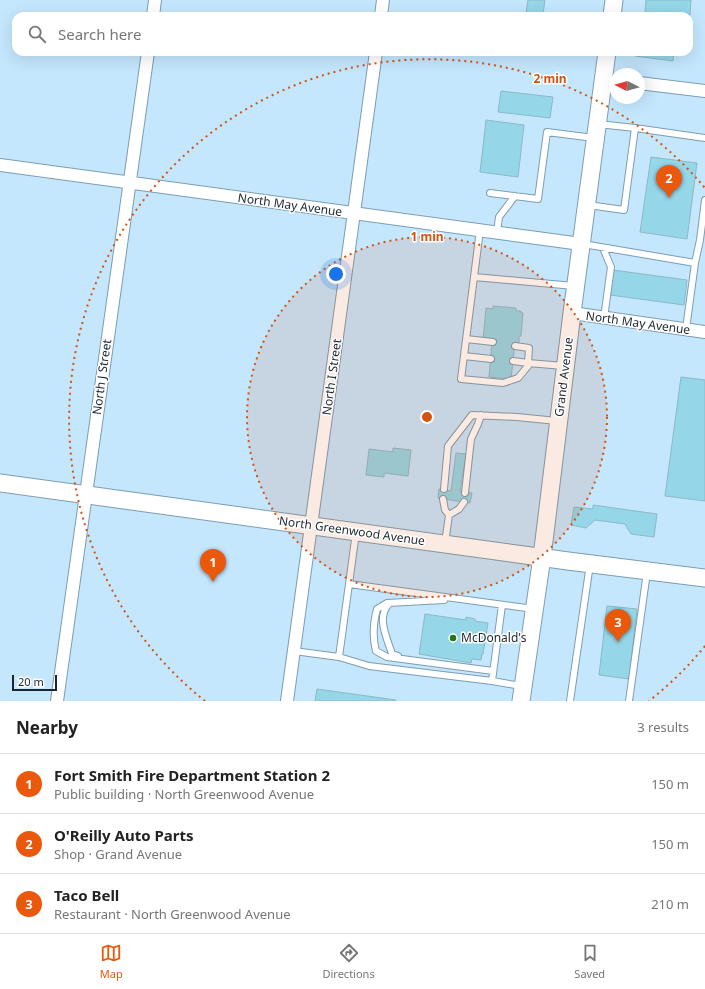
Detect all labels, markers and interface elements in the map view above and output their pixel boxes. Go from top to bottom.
search box [12,12,693,56]
icon: search [26,23,48,45]
text: Search here [58,24,141,44]
north arrow [609,68,645,104]
text: 2 min [533,70,567,87]
pin: 2 [656,165,682,198]
street label: North May Avenue [237,189,344,220]
text: 1 min [410,228,444,245]
your location [326,264,346,284]
street label: North May Avenue [585,307,692,338]
street label: Grand Avenue [550,336,577,418]
street label: North J Street [88,337,115,416]
street label: North I Street [318,337,345,416]
centre of rings [420,410,434,424]
street label: North Greenwood Avenue [278,512,426,549]
pin: 1 [200,549,226,582]
pin: 3 [605,609,631,642]
place label: McDonald's [461,629,527,646]
marker: McDonald's [448,633,458,643]
scale bar [12,673,57,692]
text: 20 m [18,674,44,689]
text: Nearby [16,716,78,739]
text: 3 results [637,718,689,736]
text: Fort Smith Fire Department Station 2 [54,765,330,785]
text: 1 [25,775,33,793]
text: 150 m [651,775,689,793]
text: Public building · North Greenwood Avenue [54,785,314,803]
text: O'Reilly Auto Parts [54,825,194,845]
text: 2 [25,835,33,853]
text: 150 m [651,835,689,853]
text: Shop · Grand Avenue [54,845,182,863]
text: Taco Bell [54,885,119,905]
text: 3 [25,895,33,913]
text: 210 m [651,895,689,913]
text: Restaurant · North Greenwood Avenue [54,905,291,923]
tab: Map [100,942,123,981]
tab: Directions [322,942,375,981]
tab: Saved [574,942,605,981]

